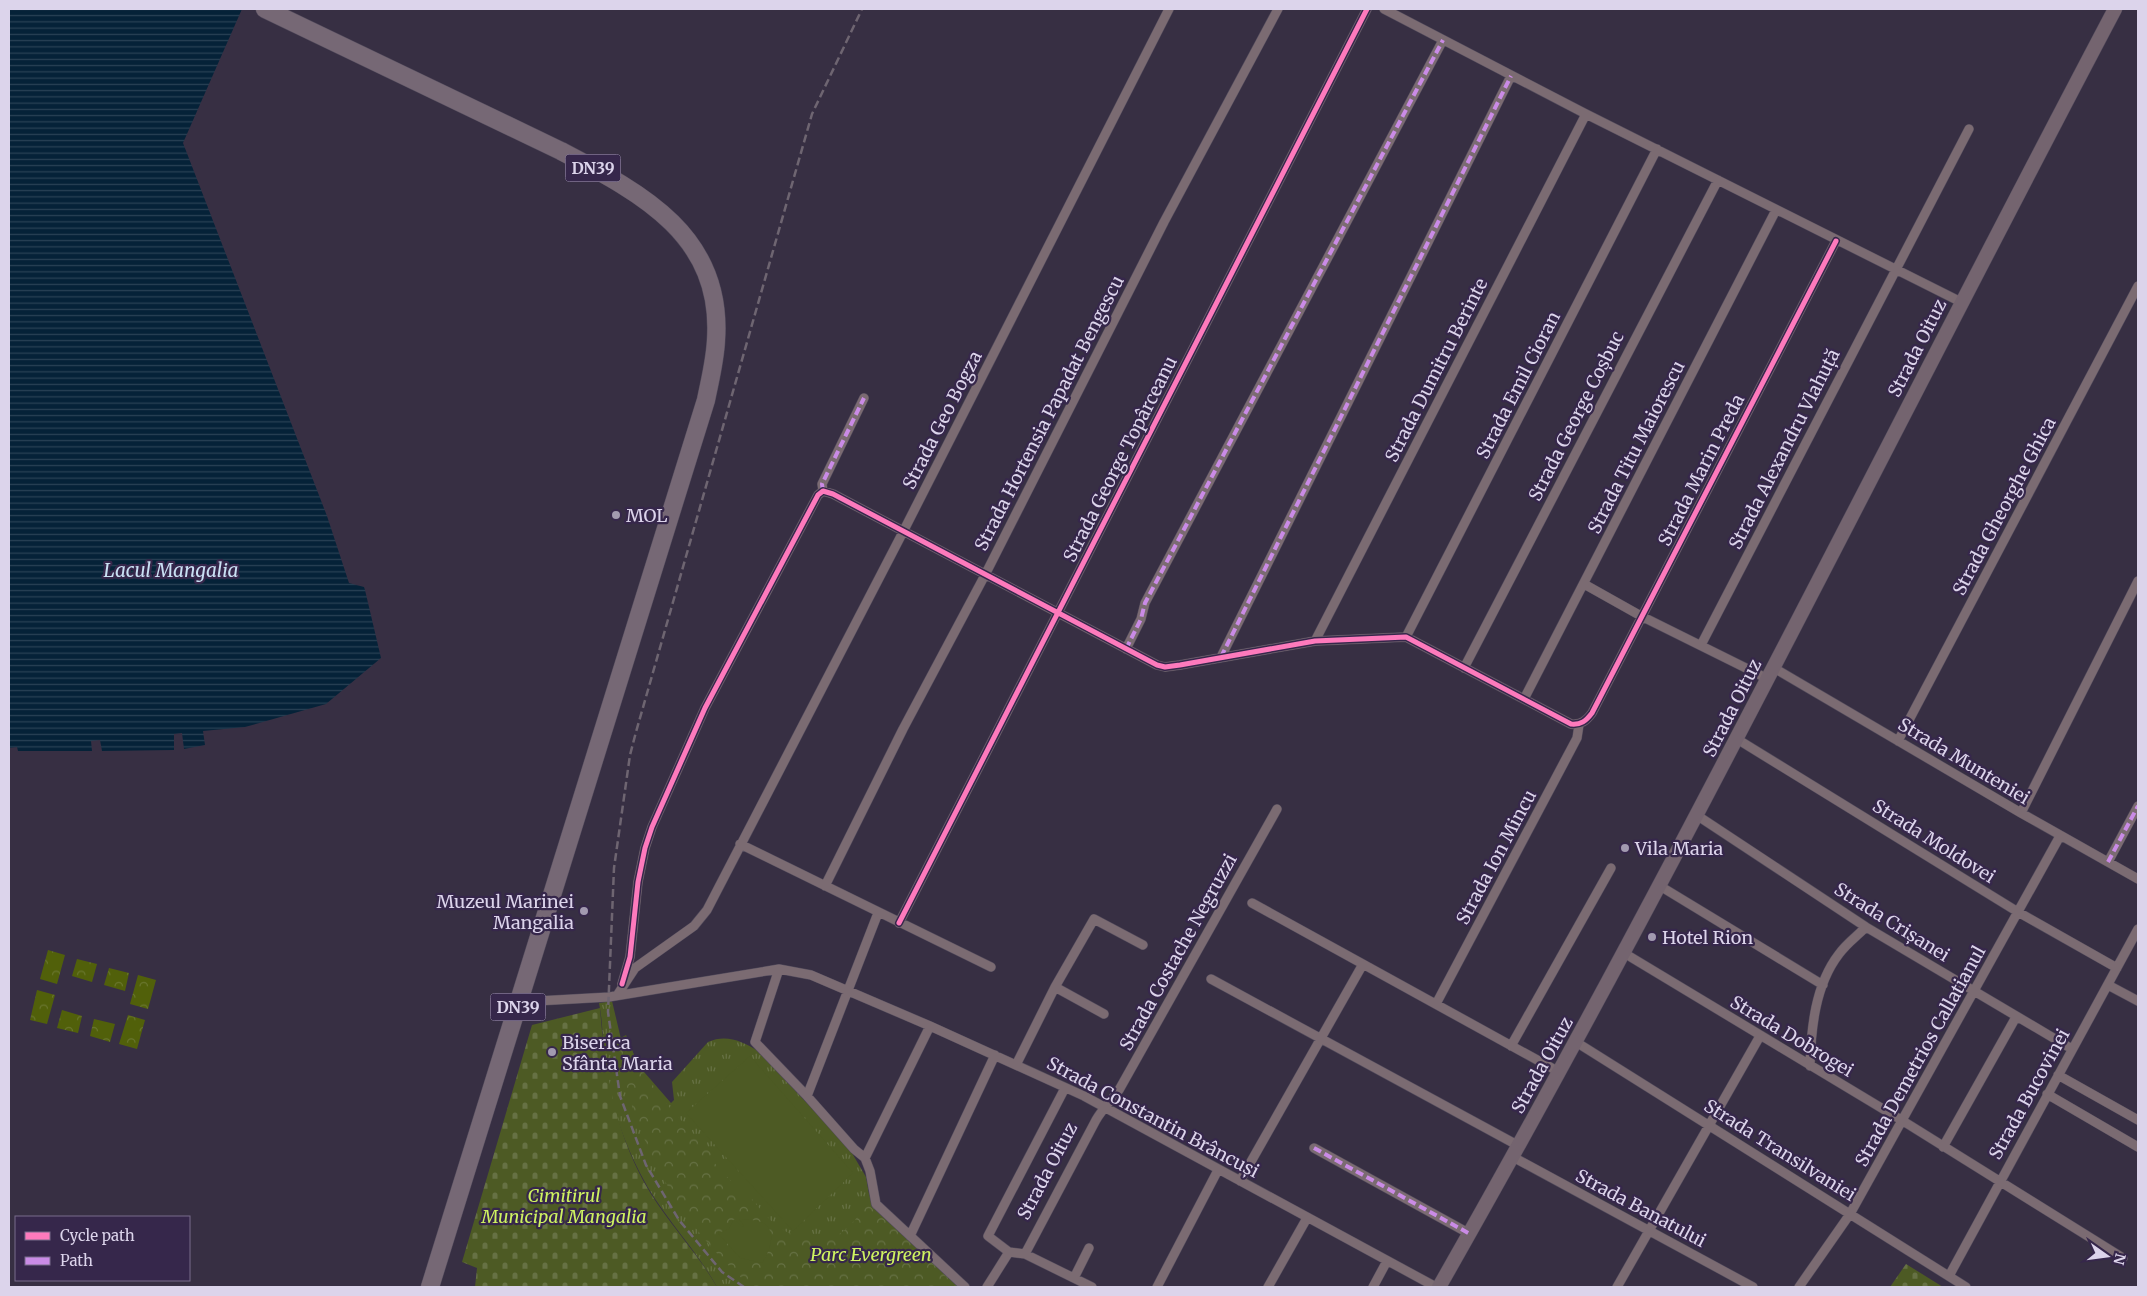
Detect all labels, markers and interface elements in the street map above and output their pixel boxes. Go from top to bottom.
road number: DN39 [566,154,620,182]
street label: Strada Hortensia Papadat Bengescu [969,271,1129,555]
street label: Strada Dumitru Berinte [1380,274,1492,466]
street label: Strada Oituz [1882,295,1952,401]
street label: Strada Emil Cioran [1471,307,1565,463]
street label: Strada George Coșbuc [1523,327,1629,505]
street label: Strada Alexandru Vlahuță [1723,345,1845,553]
street label: Strada Geo Bogza [897,347,987,493]
street label: Strada George Topârceanu [1058,352,1182,566]
street label: Strada Titu Maiorescu [1582,357,1690,537]
street label: Strada Marin Preda [1653,390,1749,550]
street label: Strada Gheorghe Ghica [1947,413,2061,599]
place label: MOL [626,504,667,527]
marker: MOL [610,509,622,521]
water label: Lacul Mangalia [104,558,239,582]
street label: Strada Oituz [1697,655,1767,761]
street label: Strada Munteniei [1894,713,2034,809]
street label: Strada Ion Mincu [1451,786,1541,928]
street label: Strada Moldovei [1868,794,2000,888]
place label: Vila Maria [1634,837,1724,860]
marker: Vila Maria [1619,842,1631,854]
street label: Strada Costache Negruzzi [1114,849,1242,1054]
street label: Strada Crișanei [1830,877,1954,967]
place label: Muzeul Marinei Mangalia [437,890,574,934]
marker: Muzeul Marinei Mangalia [578,905,590,917]
place label: Hotel Rion [1662,926,1753,949]
marker: Hotel Rion [1646,931,1658,943]
street label: Strada Demetrios Callatianul [1850,941,1991,1170]
street label: Strada Dobrogei [1726,990,1858,1082]
road number: DN39 [490,994,546,1020]
street label: Strada Oituz [1506,1013,1578,1117]
street label: Strada Bucovinei [1984,1024,2075,1163]
place label: Biserica Sfânta Maria [562,1031,673,1075]
marker: Biserica Sfânta Maria [546,1046,558,1058]
street label: Strada Constantin Brâncuși [1043,1051,1263,1183]
street label: Strada Transilvaniei [1700,1094,1860,1206]
street label: Strada Oituz [1012,1118,1082,1224]
street label: Strada Banatului [1572,1164,1710,1252]
park label: Cimitirul Municipal Mangalia [480,1184,647,1228]
legend [15,1216,190,1281]
text: Cycle path [60,1226,135,1245]
north arrow [2082,1231,2132,1281]
park label: Parc Evergreen [810,1243,932,1266]
text: Path [60,1251,93,1270]
text: N [2110,1252,2130,1267]

